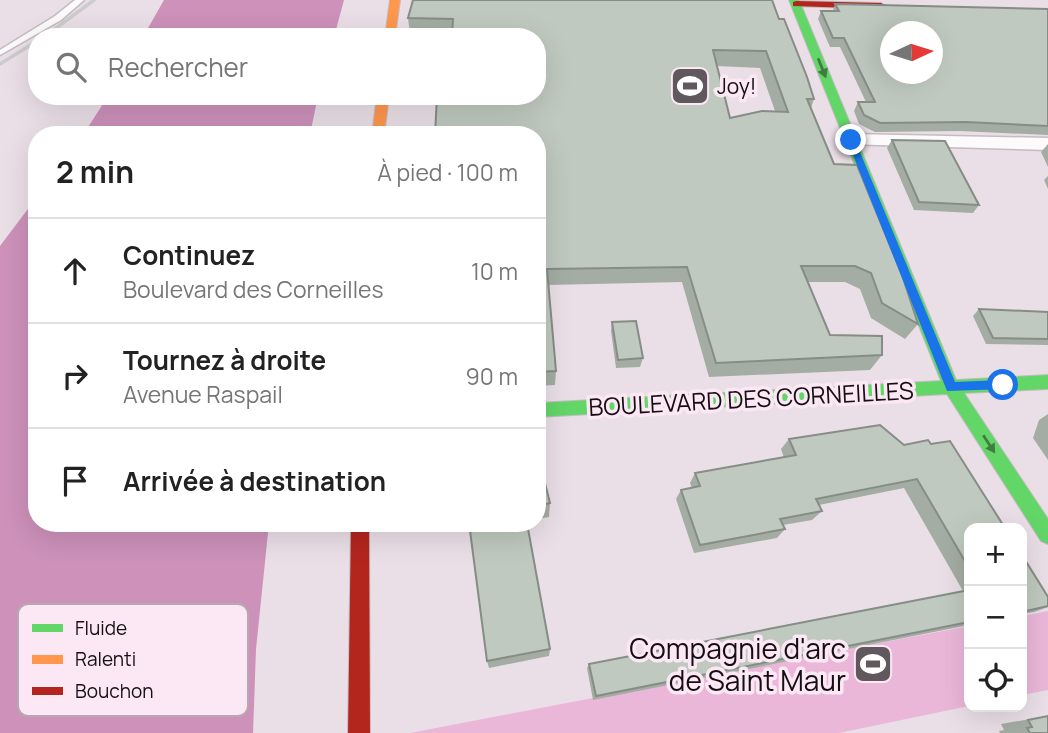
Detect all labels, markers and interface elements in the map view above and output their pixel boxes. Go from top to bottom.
north arrow [880,21,943,84]
search box [28,28,546,105]
icon: search [52,48,90,86]
text: Rechercher [108,49,248,85]
one-way arrow [816,57,827,78]
sports icon: Joy! [669,65,711,107]
place label: Joy! [717,72,756,100]
route end [835,124,866,155]
text: 2 min [56,151,134,192]
text: À pied · 100 m [377,156,518,188]
text: Continuez [123,237,255,273]
icon: ahead [56,252,94,290]
text: 10 m [471,255,518,287]
text: Boulevard des Corneilles [123,273,384,305]
text: Tournez à droite [123,342,326,378]
icon: right [56,357,94,395]
text: 90 m [466,360,518,392]
route start [987,369,1018,400]
street label: BOULEVARD DES CORNEILLES [588,373,914,423]
text: Avenue Raspail [123,378,283,410]
one-way arrow [982,435,995,454]
icon: arrive [56,462,94,500]
text: Arrivée à destination [123,463,386,499]
map controls [964,523,1027,712]
button: + [964,523,1027,586]
button: − [964,586,1027,649]
legend [18,604,248,716]
text: Fluide [75,615,127,641]
place label: Compagnie d'arc de Saint Maur [629,629,846,699]
sports icon: Compagnie d'arc de Saint Maur [852,643,894,685]
text: Ralenti [75,646,136,672]
button: locate [964,649,1027,712]
text: Bouchon [75,678,154,704]

